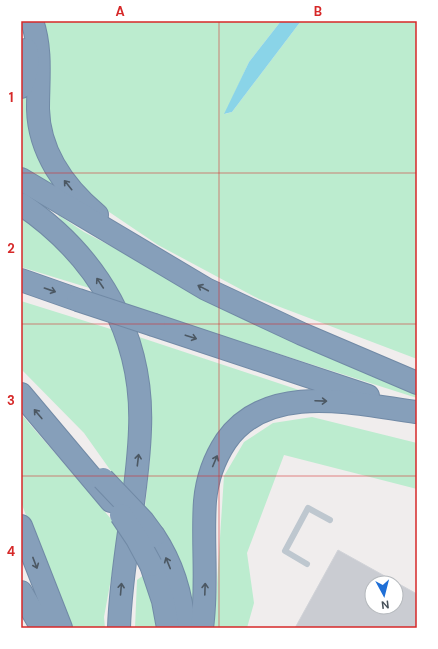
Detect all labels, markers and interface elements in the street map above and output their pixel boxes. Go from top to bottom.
text: A [115,3,125,20]
text: B [314,3,322,20]
text: 1 [9,89,13,106]
one-way arrow [63,180,72,191]
text: 2 [7,240,15,257]
one-way arrow [96,277,104,288]
one-way arrow [197,283,209,291]
one-way arrow [43,287,56,294]
one-way arrow [185,334,198,341]
text: 3 [7,392,15,409]
one-way arrow [314,397,327,405]
one-way arrow [33,409,42,419]
one-way arrow [134,454,142,467]
one-way arrow [212,455,219,467]
text: 4 [7,543,15,560]
one-way arrow [31,556,39,568]
one-way arrow [164,558,171,570]
north arrow [364,575,404,615]
one-way arrow [118,583,125,596]
one-way arrow [202,583,209,596]
text: N [380,597,390,612]

